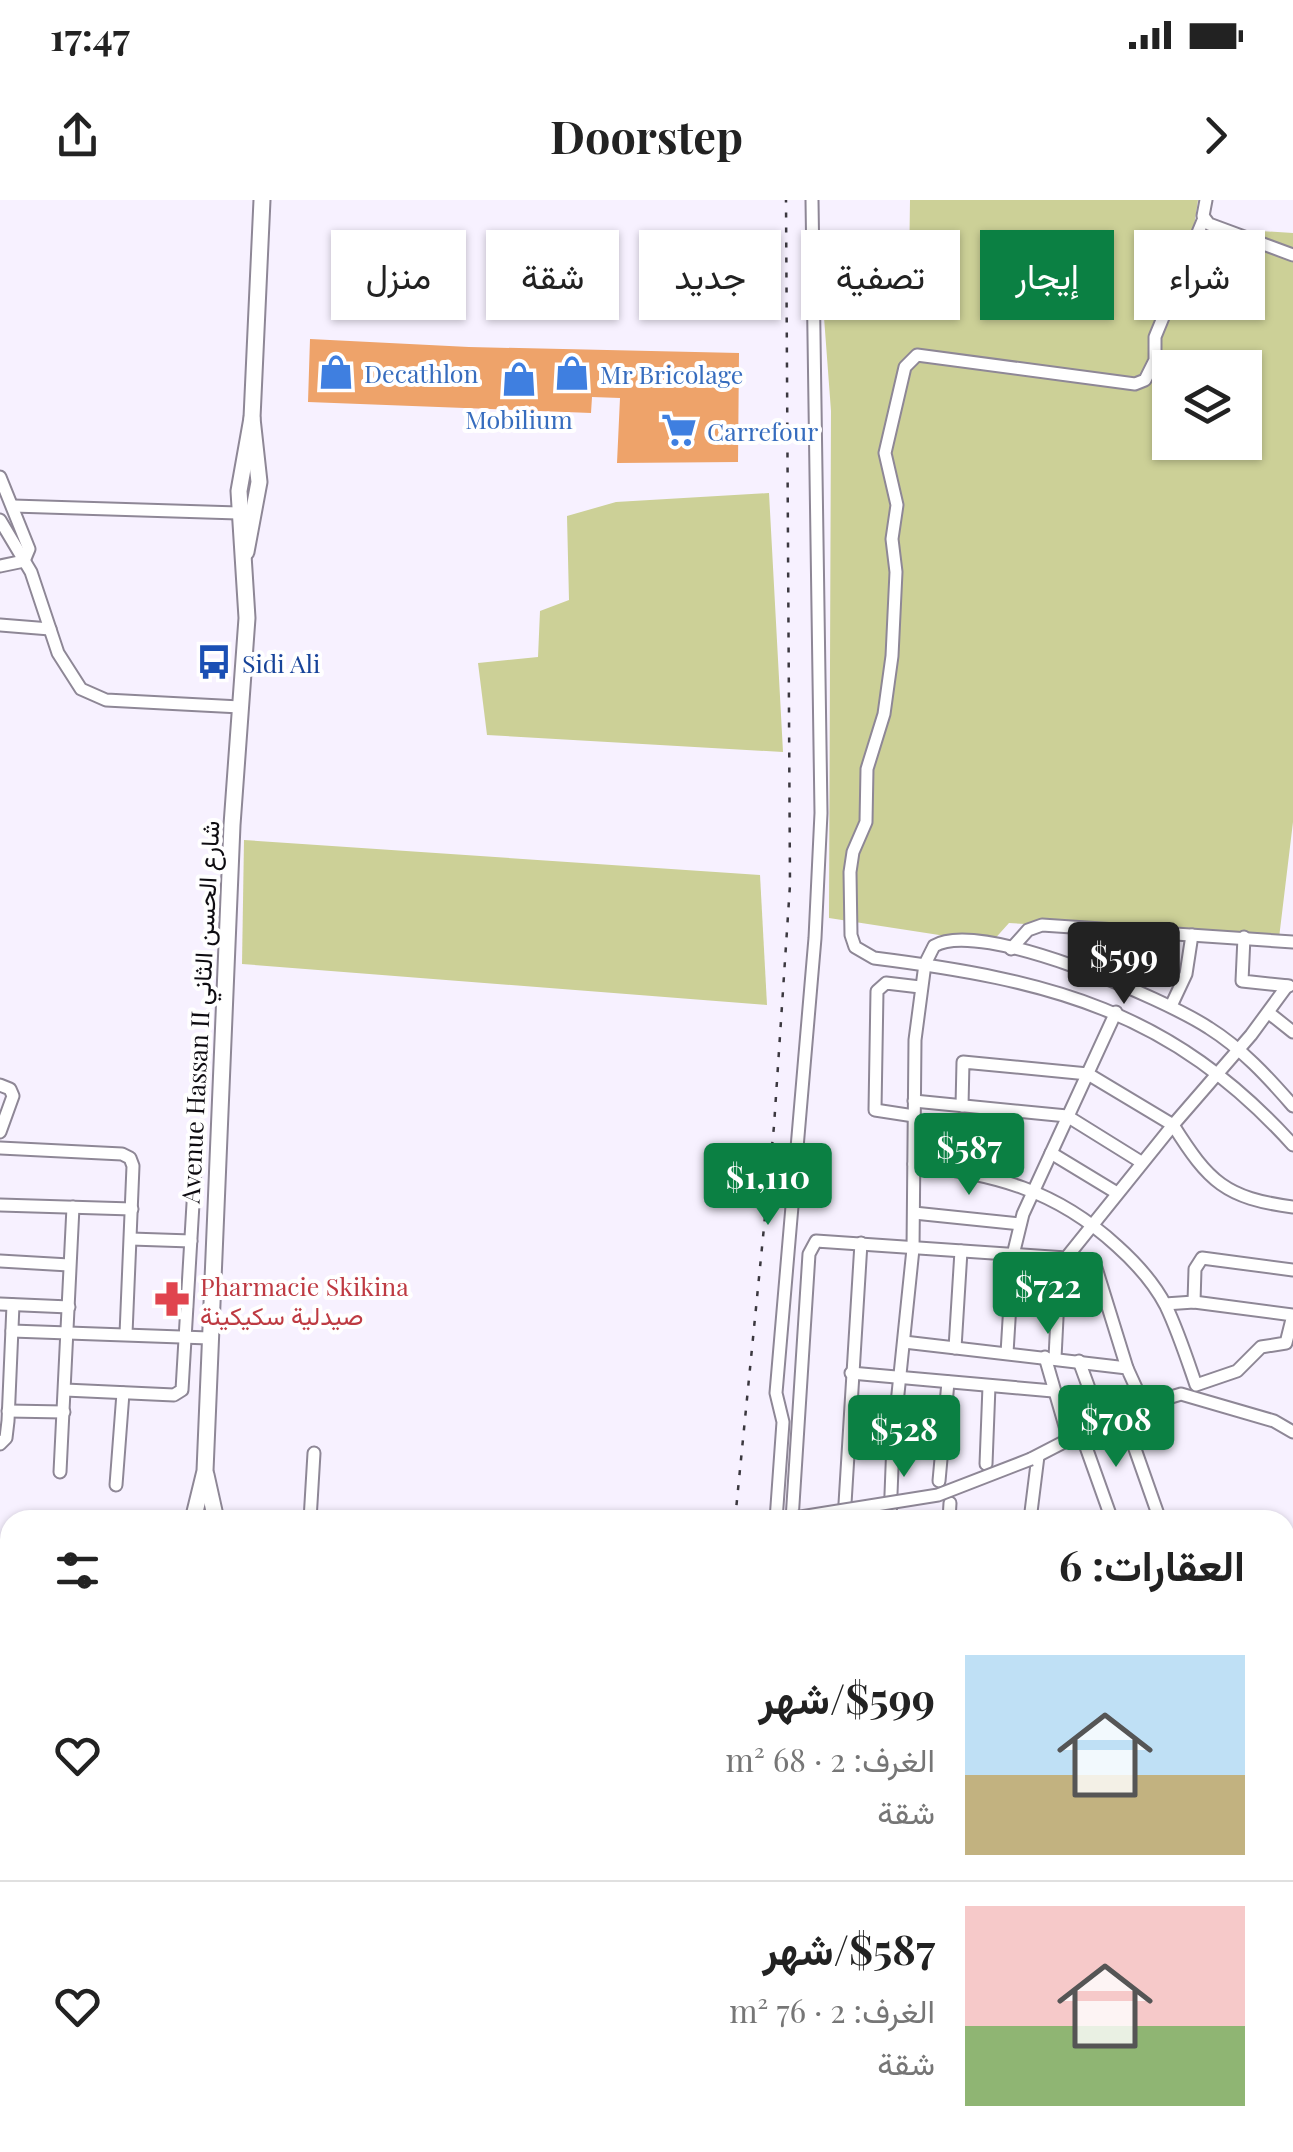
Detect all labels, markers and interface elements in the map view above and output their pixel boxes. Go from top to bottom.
text: 17:47 [50,10,130,61]
text: Doorstep [550,105,743,165]
icon: share [50,108,105,163]
icon: forward [1188,108,1243,163]
chip: منزل [331,230,466,320]
chip: شقة [486,230,619,320]
chip: جديد [639,230,781,320]
chip: تصفية [801,230,960,320]
chip: إيجار [980,230,1114,320]
chip: شراء [1134,230,1265,320]
map controls [1152,350,1262,460]
button: layers [1152,350,1262,460]
shop icon: Decathlon [317,353,355,391]
shop icon: Mr Bricolage [553,354,591,392]
place label: Decathlon [364,356,478,389]
place label: Mr Bricolage [600,357,743,390]
shop icon: Mobilium [500,360,538,398]
place label: Mobilium [465,402,573,435]
supermarket icon: Carrefour [660,411,698,449]
place label: Carrefour [707,414,818,447]
bus stop icon: Sidi Ali [195,643,233,681]
place label: Sidi Ali [242,646,320,679]
street label: Avenue Hassan II شارع الحسن الثاني [172,820,232,1206]
pin: $599 [1065,922,1183,1007]
text: $599 [1090,933,1158,976]
pin: $587 [910,1113,1028,1198]
text: $587 [936,1124,1002,1167]
pin: $1,110 [687,1143,849,1228]
text: $1,110 [726,1154,810,1197]
pin: $722 [989,1252,1107,1337]
text: $722 [1015,1263,1081,1306]
place label: Pharmacie Skikina صيدلية سكيكينة [200,1269,409,1331]
pharmacy icon: Pharmacie Skikina صيدلية سكيكينة [153,1280,191,1318]
pin: $708 [1057,1385,1175,1470]
pin: $528 [845,1395,963,1480]
text: $708 [1080,1396,1152,1439]
text: $528 [870,1406,938,1449]
text: العقارات: 6 [1059,1536,1245,1592]
icon: filters [50,1543,105,1598]
text: $599/شهر [759,1669,935,1725]
icon: home [1045,1695,1165,1815]
icon: heart [50,1728,105,1783]
text: الغرف: 2 · 68 m² [726,1737,935,1780]
text: شقة [877,1789,935,1832]
text: $587/شهر [762,1920,935,1976]
icon: home [1045,1946,1165,2066]
icon: heart [50,1979,105,2034]
text: الغرف: 2 · 76 m² [729,1988,935,2031]
text: شقة [877,2040,935,2083]

